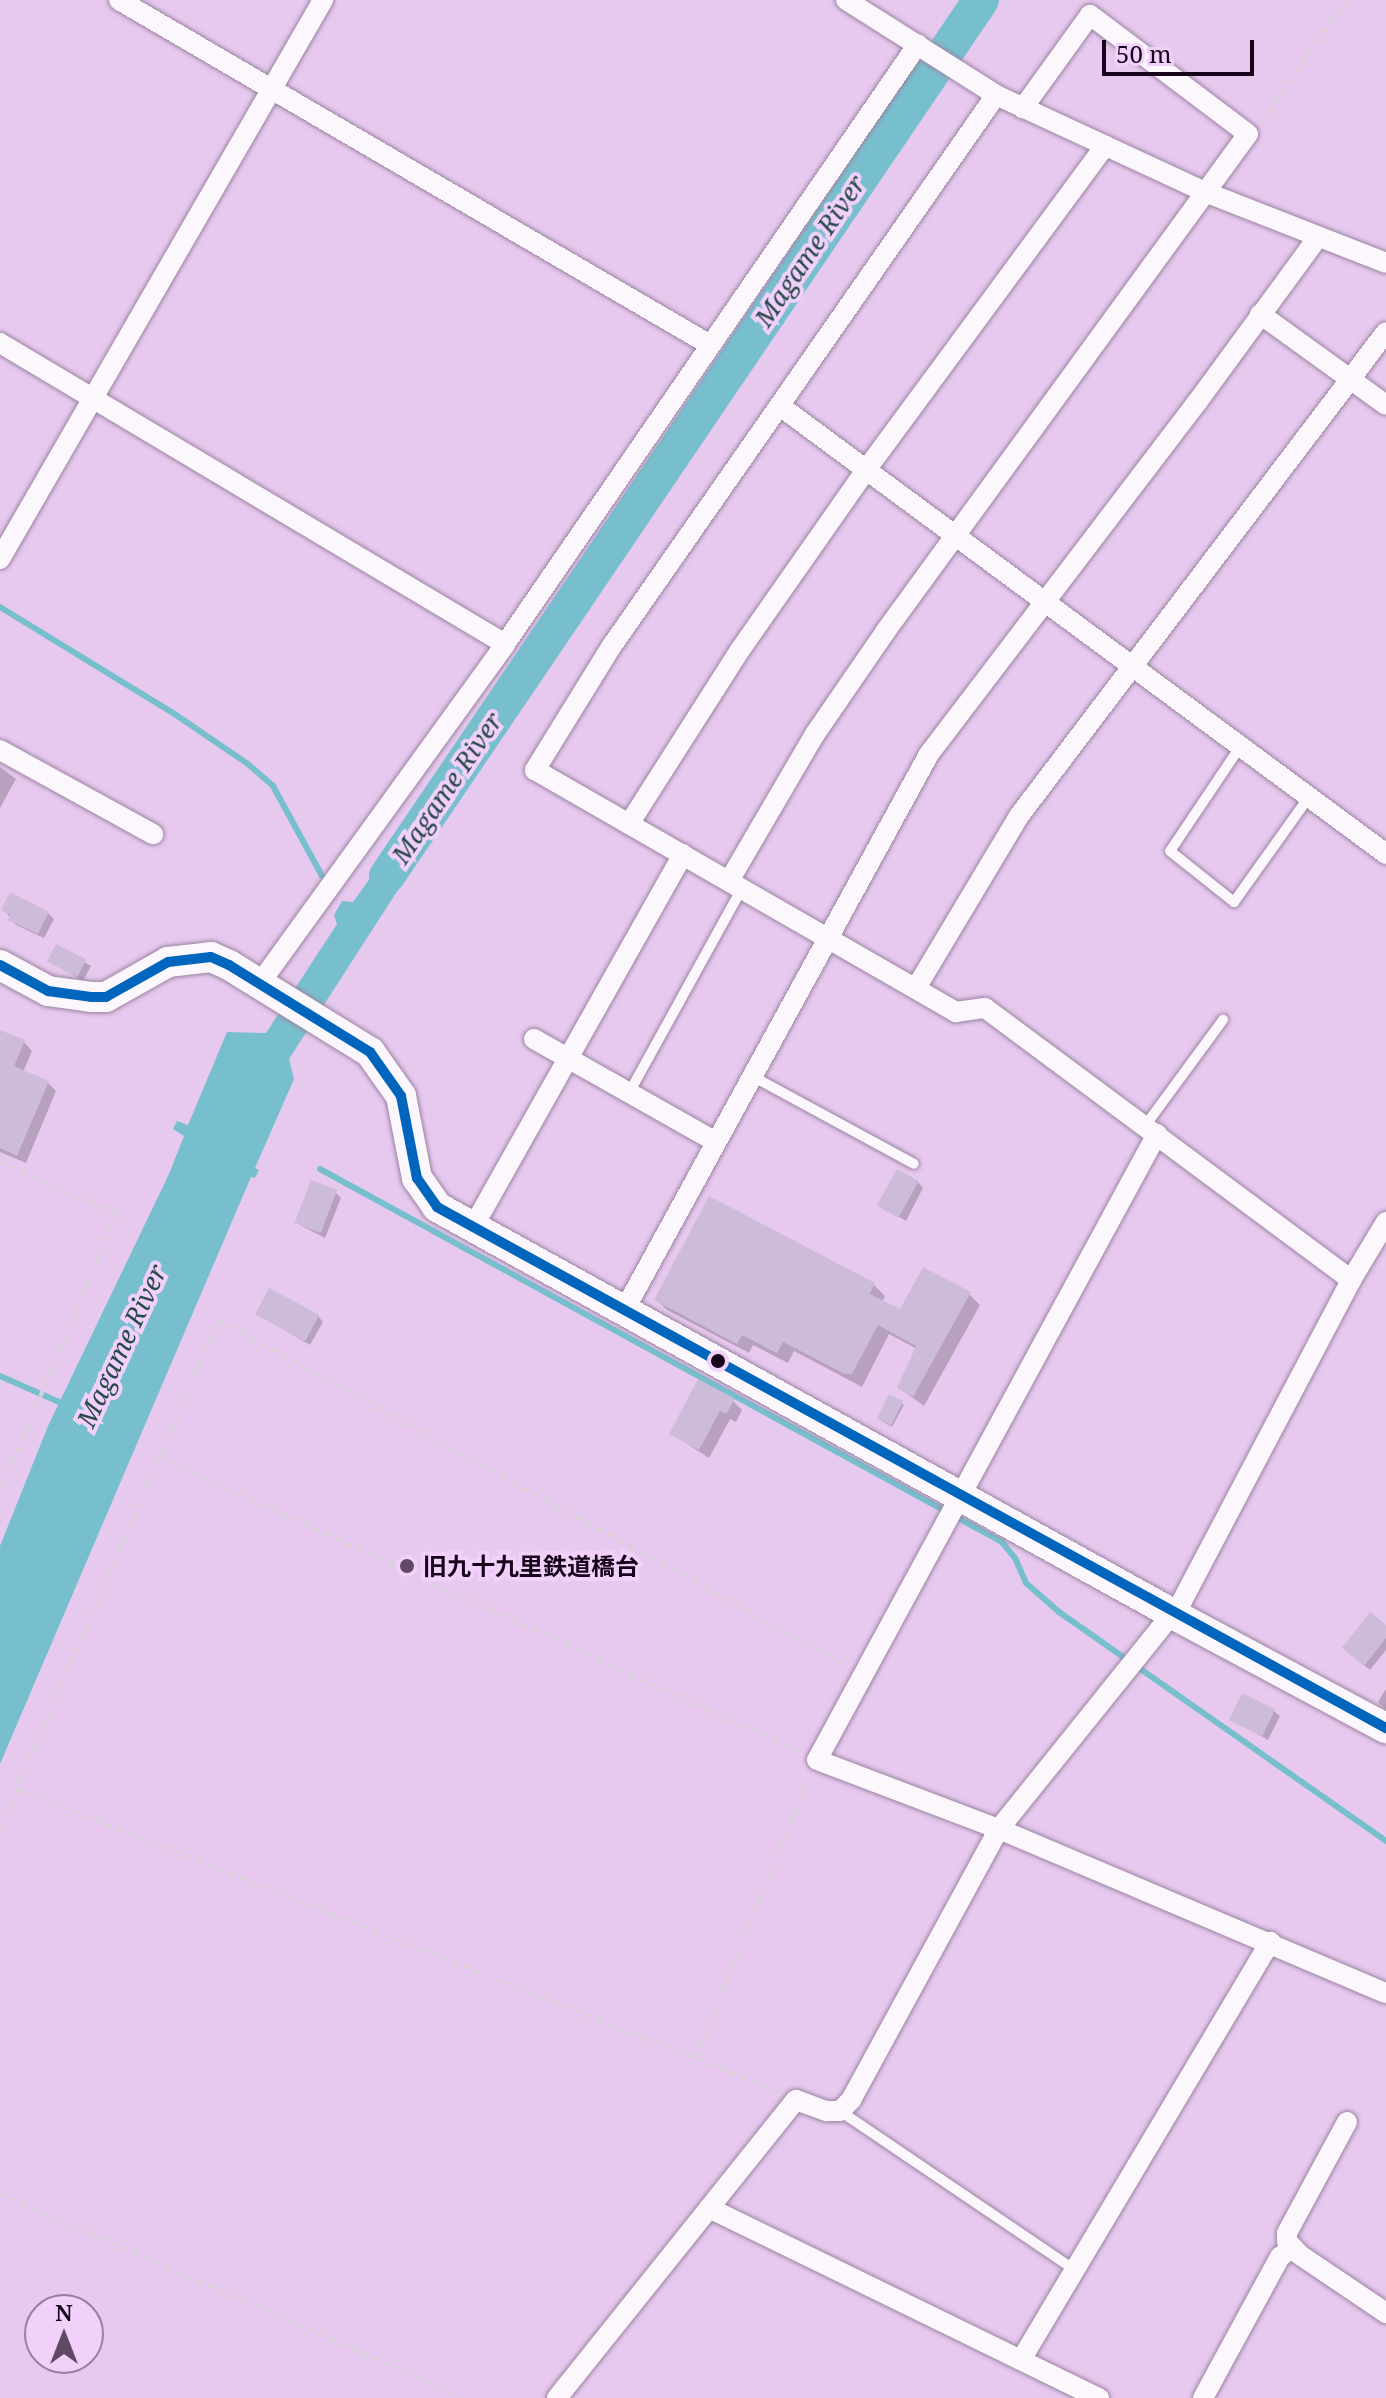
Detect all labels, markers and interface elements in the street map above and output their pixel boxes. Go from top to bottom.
scale bar [1106,24,1258,74]
text: 50 m [1116,37,1172,70]
water label: Magame River [748,169,872,333]
water label: Magame River [385,706,509,870]
water label: Magame River [71,1260,173,1432]
unlabelled marker [710,1353,726,1369]
place label: 旧九十九里鉄道橋台 [423,1552,639,1580]
marker: 旧九十九里鉄道橋台 [398,1557,416,1575]
north arrow [24,2294,104,2374]
text: N [55,2297,73,2327]

